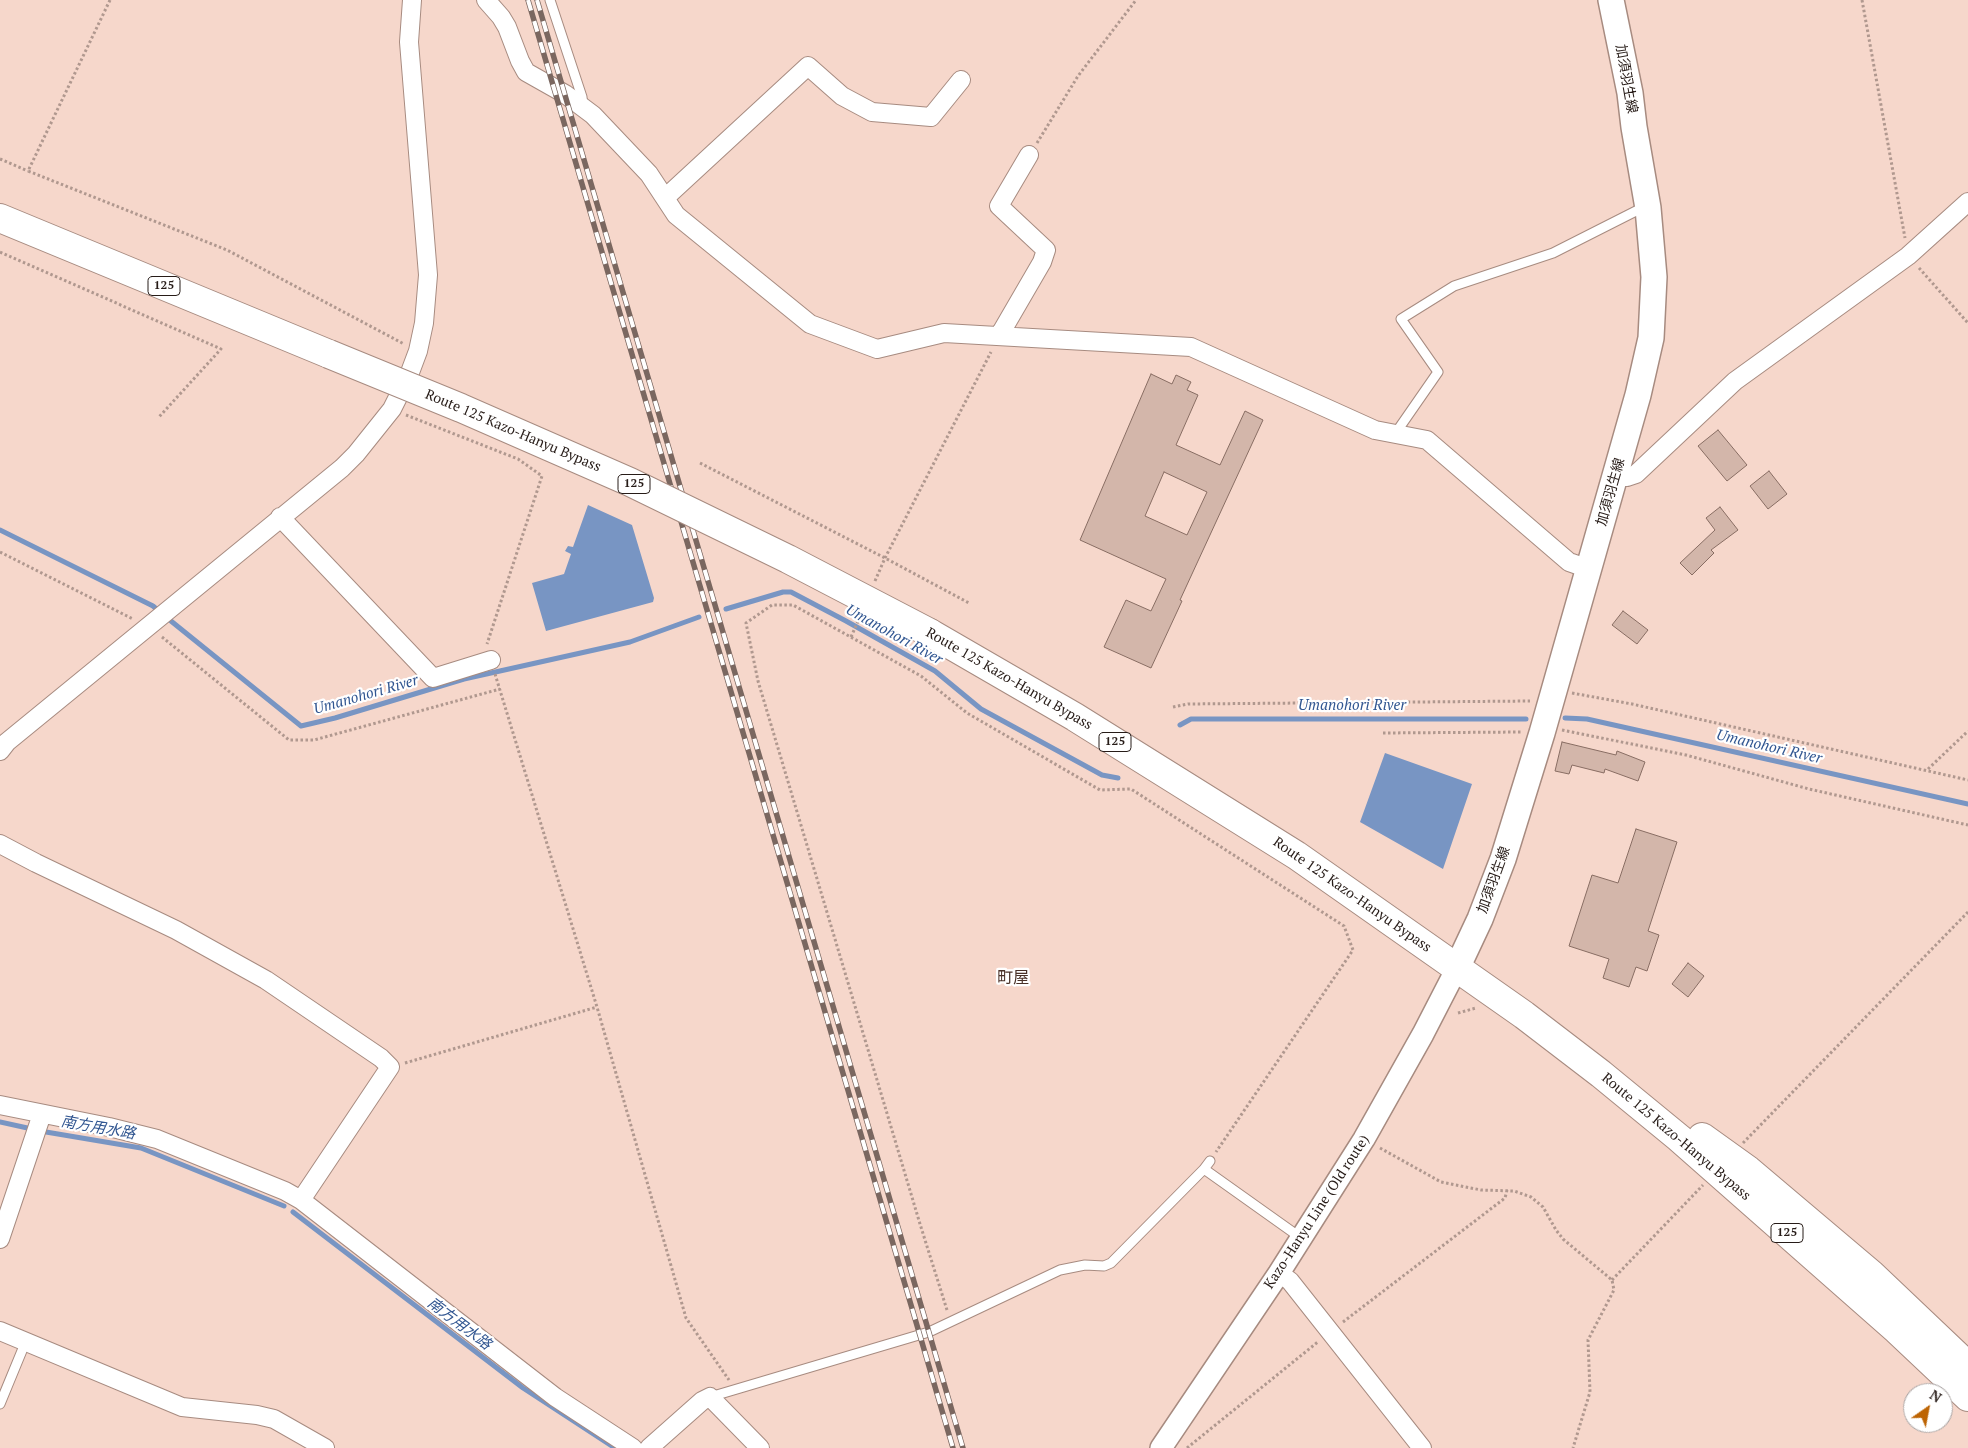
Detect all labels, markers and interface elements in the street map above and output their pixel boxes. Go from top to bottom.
street label: 加須羽生線 [1612,43,1640,115]
road number: 125 [148,276,180,296]
street label: Route 125 Kazo-Hanyu Bypass [423,386,603,476]
street label: 加須羽生線 [1593,456,1629,528]
road number: 125 [618,474,650,494]
water label: Umanohori River [842,601,946,669]
street label: Route 125 Kazo-Hanyu Bypass [923,624,1095,734]
water label: Umanohori River [312,671,420,719]
water label: Umanohori River [1298,697,1406,715]
water label: Umanohori River [1714,726,1824,768]
road number: 125 [1099,732,1131,752]
street label: Route 125 Kazo-Hanyu Bypass [1270,834,1434,956]
street label: 加須羽生線 [1474,844,1514,916]
district label: 町屋 [997,968,1029,988]
street label: Route 125 Kazo-Hanyu Bypass [1598,1070,1754,1204]
water label: 南方用水路 [60,1113,136,1143]
street label: Kazo-Hanyu Line (Old route) [1261,1132,1373,1292]
road number: 125 [1771,1224,1803,1242]
water label: 南方用水路 [424,1294,494,1354]
north arrow [1903,1383,1953,1433]
text: N [1926,1385,1946,1407]

